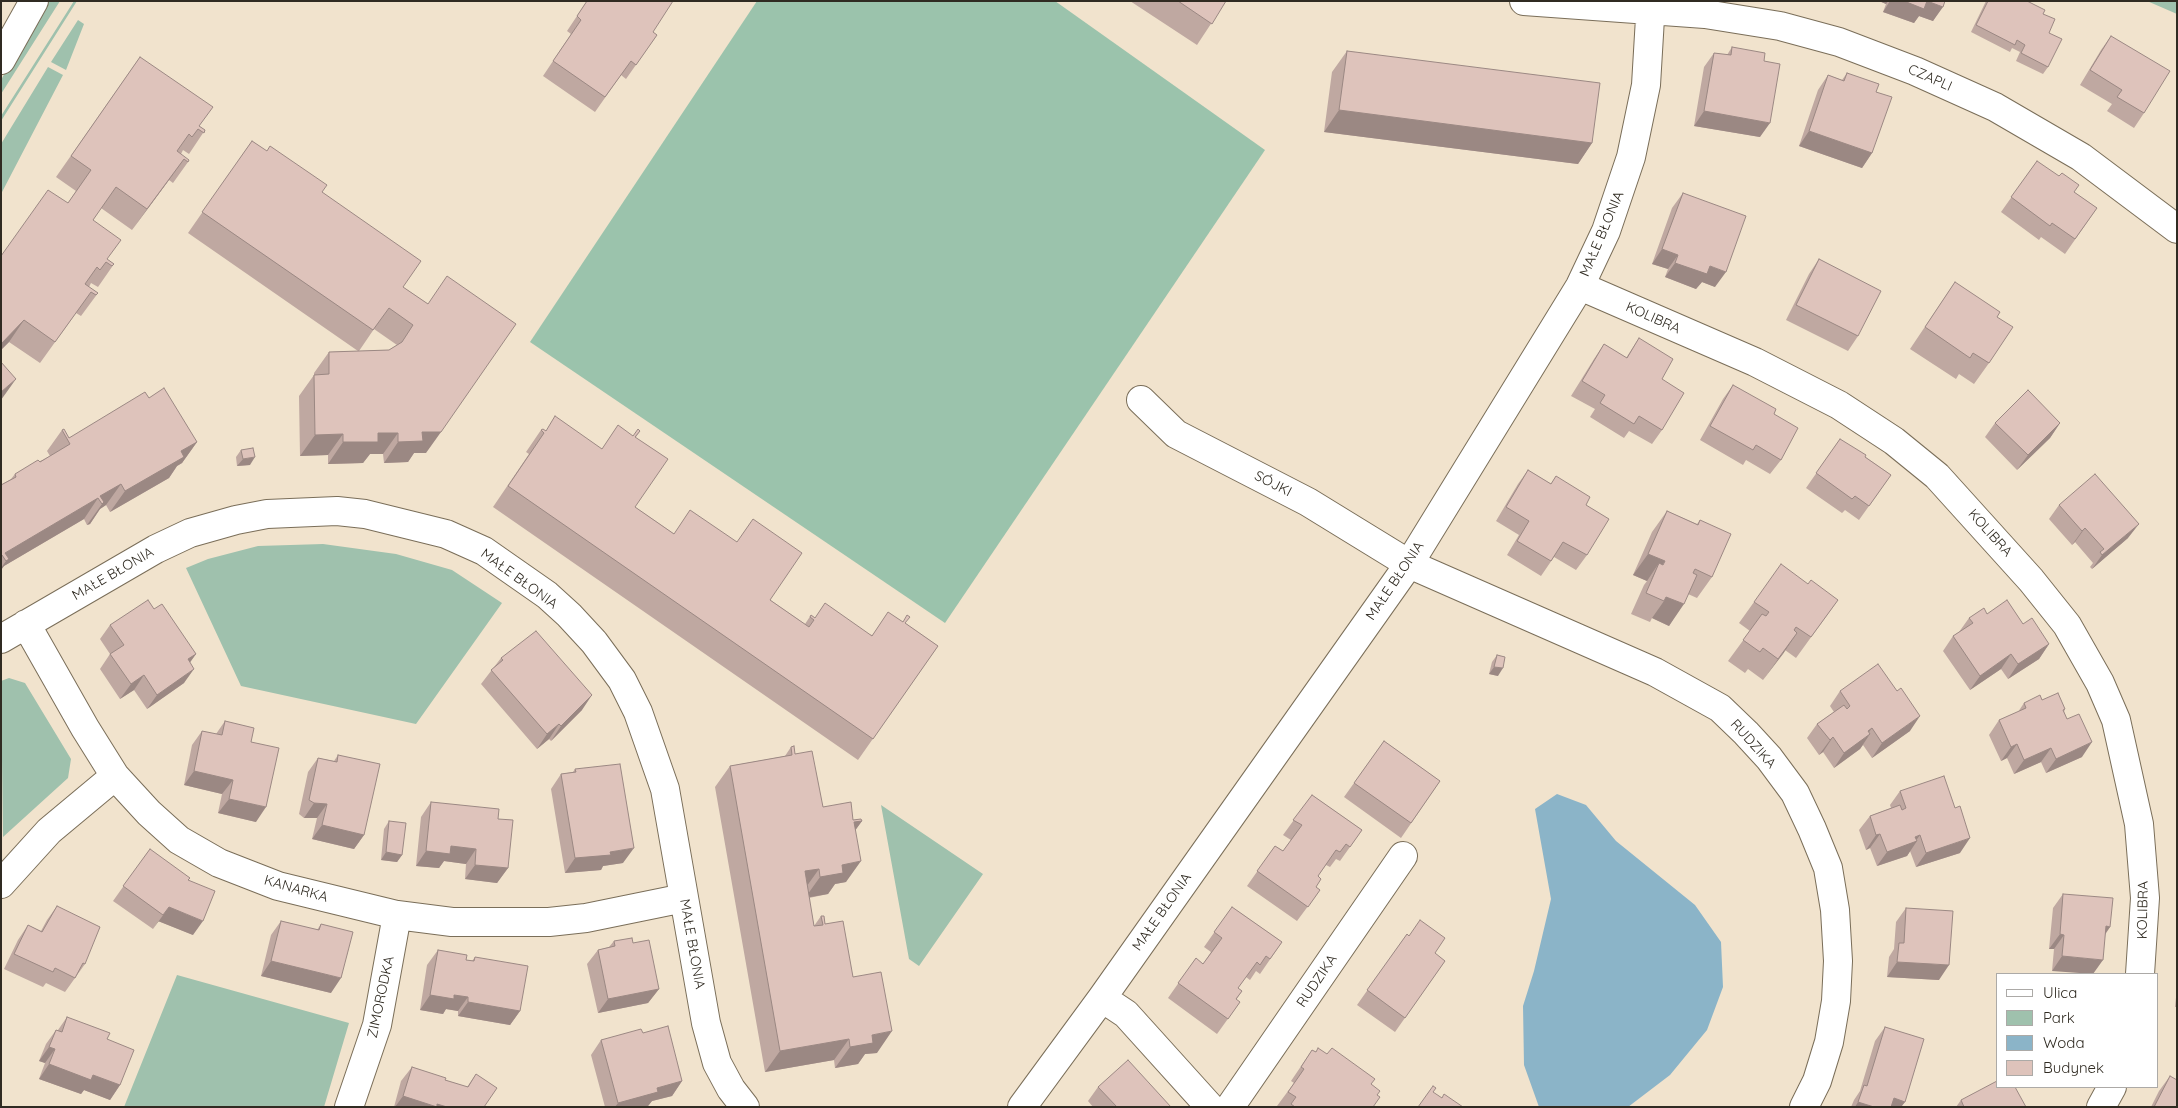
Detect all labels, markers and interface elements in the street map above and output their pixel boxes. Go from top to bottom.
street label: CZAPLI [1905,61,1955,95]
street label: MAŁE BŁONIA [1576,189,1628,279]
street label: KOLIBRA [1623,298,1683,338]
street label: SÓJKI [1252,468,1294,500]
street label: KOLIBRA [1964,506,2016,560]
street label: MAŁE BŁONIA [1363,538,1427,624]
street label: MAŁE BŁONIA [69,544,157,604]
street label: MAŁE BŁONIA [477,545,561,613]
street label: RUDZIKA [1727,716,1779,772]
street label: MAŁE BŁONIA [1129,870,1195,954]
street label: KANARKA [262,872,330,906]
street label: KOLIBRA [2134,881,2152,939]
street label: MAŁE BŁONIA [676,898,708,990]
street label: RUDZIKA [1293,951,1341,1011]
street label: ZIMORODKA [364,954,398,1040]
legend [1996,973,2158,1088]
text: Ulica [2043,983,2077,1002]
text: Park [2043,1008,2075,1027]
text: Woda [2043,1033,2085,1052]
text: Budynek [2043,1058,2104,1077]

